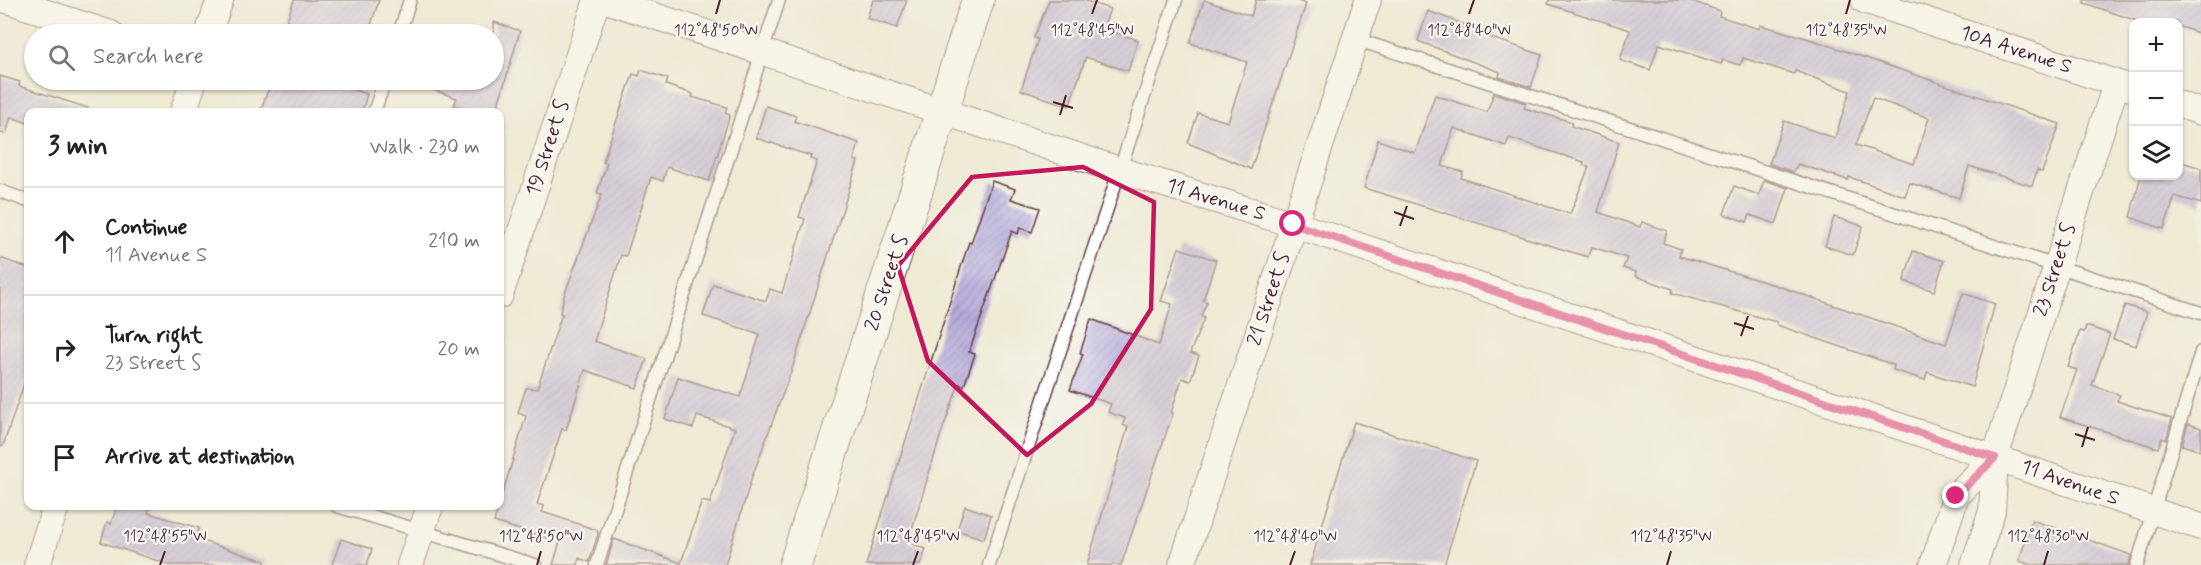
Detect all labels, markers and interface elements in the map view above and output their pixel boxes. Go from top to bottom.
map controls [2129,18,2183,180]
button: + [2129,18,2183,72]
street label: 10A Avenue S [1957,19,2075,81]
text: 112°48'50"W [674,21,758,41]
text: 112°48'45"W [1050,21,1134,41]
text: 112°48'40"W [1427,21,1511,41]
text: 112°48'35"W [1805,21,1887,41]
search box [24,24,504,90]
icon: search [45,41,78,74]
text: Search here [93,43,204,71]
button: − [2129,72,2183,126]
street label: 19 Street S [520,97,576,199]
button: layers [2129,126,2183,180]
text: 3 min [48,130,108,164]
text: Walk · 230 m [370,134,480,161]
street label: 11 Avenue S [1163,172,1269,228]
route start [1279,210,1305,236]
text: Continue [105,214,187,242]
street label: 23 Street S [2027,220,2083,320]
icon: ahead [48,225,81,258]
text: 210 m [428,228,480,255]
street label: 20 Street S [859,232,915,334]
text: 11 Avenue S [105,242,207,269]
street label: 21 Street S [1241,249,1297,349]
text: Turn right [105,322,203,350]
icon: right [48,333,81,366]
text: 20 m [437,336,480,363]
text: 23 Street S [105,350,202,377]
icon: arrive [48,441,81,474]
text: Arrive at destination [105,443,295,471]
street label: 11 Avenue S [2017,454,2123,512]
route end [1942,482,1968,508]
text: 112°48'55"W [123,527,207,547]
text: 112°48'50"W [499,527,583,547]
text: 112°48'45"W [876,527,960,547]
text: 112°48'40"W [1253,527,1337,547]
text: 112°48'35"W [1630,527,1712,547]
text: 112°48'30"W [2007,527,2089,547]

